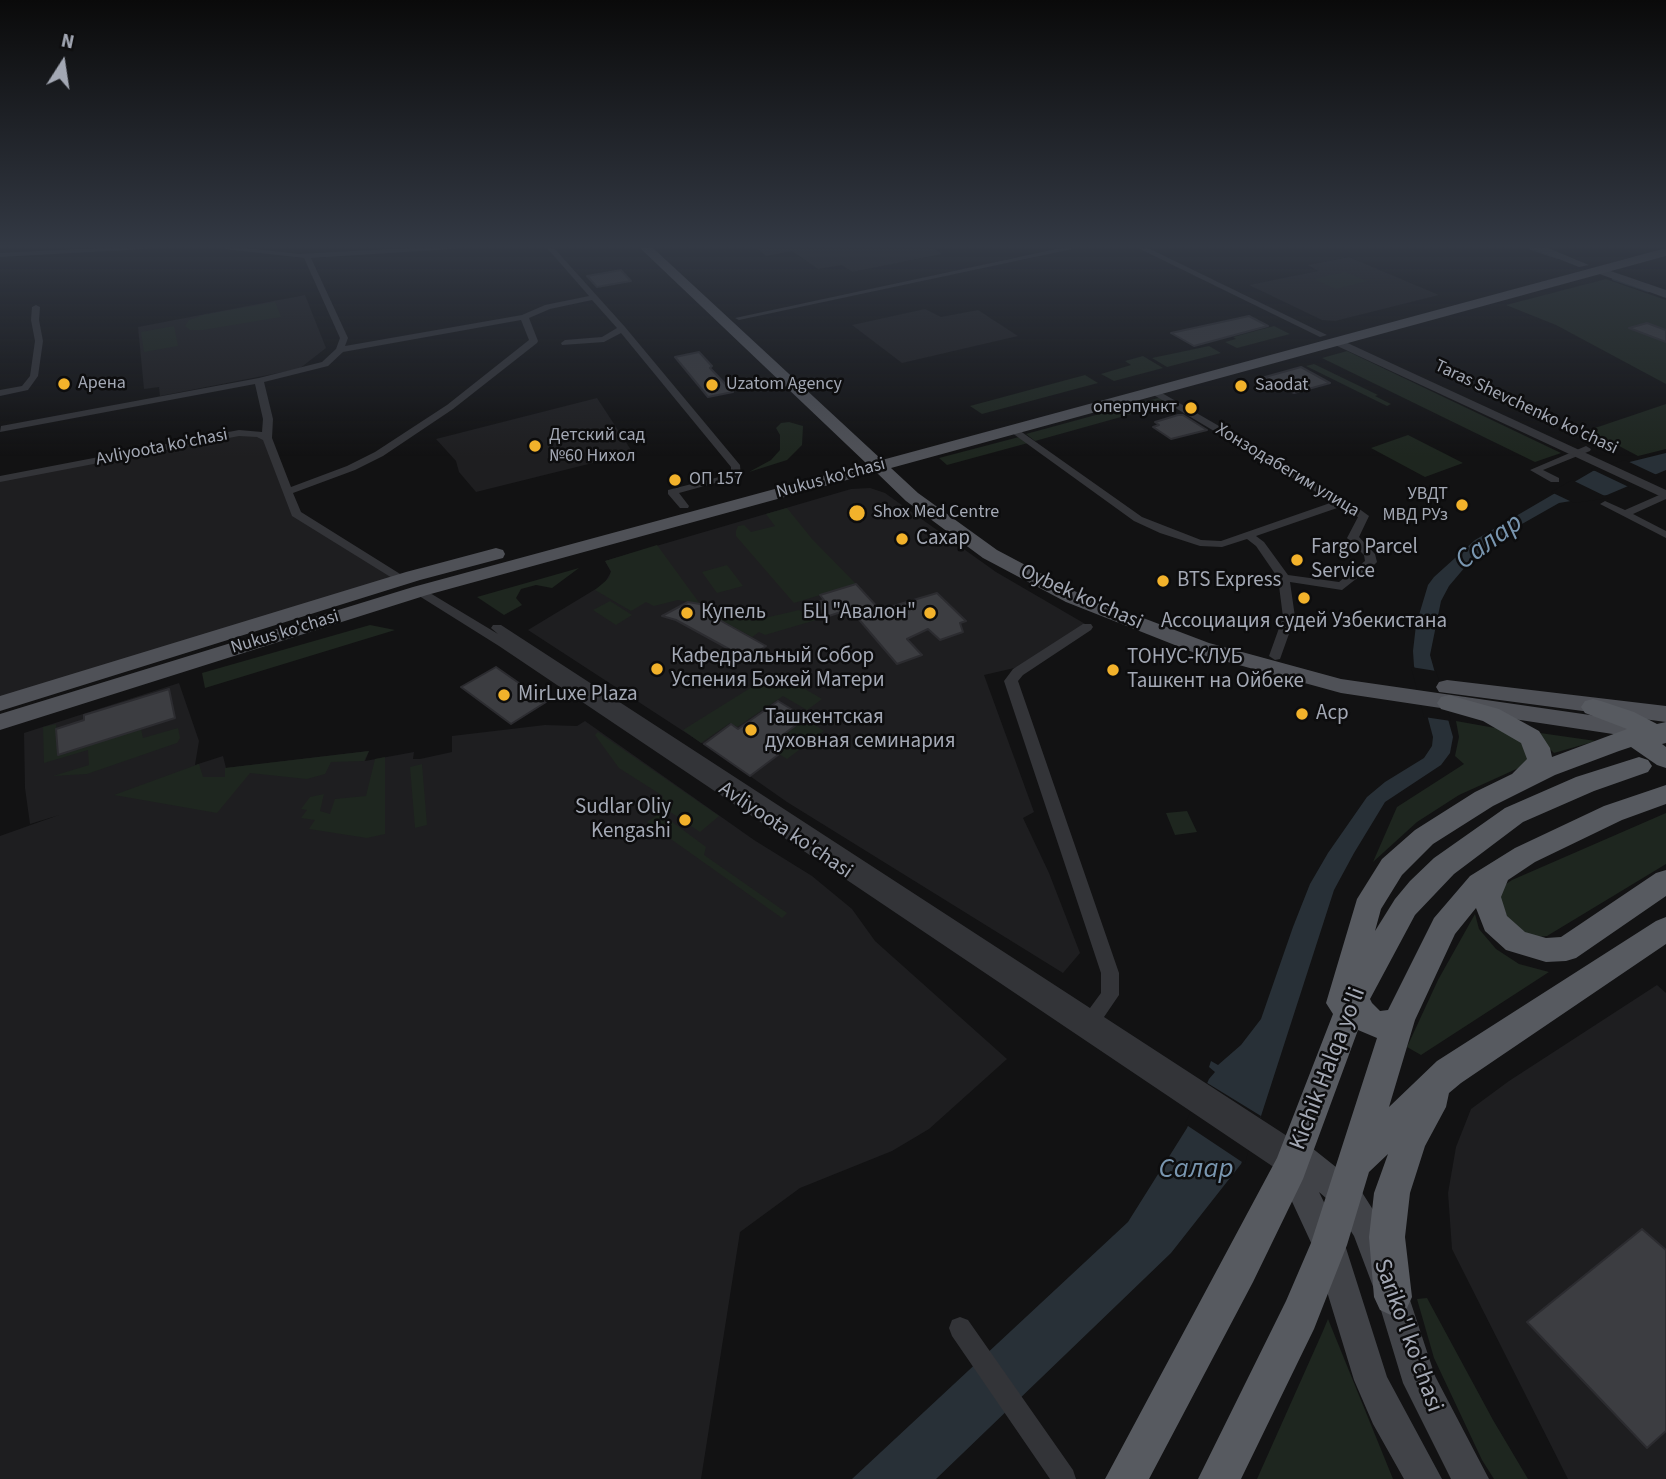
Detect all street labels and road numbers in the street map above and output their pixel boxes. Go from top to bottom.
street label: Taras Shevchenko ko'chasi [1431,356,1621,460]
street label: Хонзодабегим улица [1211,419,1363,523]
street label: Avliyoota ko'chasi [94,425,230,471]
street label: Nukus ko'chasi [774,454,888,504]
street label: Oybek ko'chasi [1016,560,1146,636]
street label: Nukus ko'chasi [228,606,342,660]
street label: Avliyoota ko'chasi [713,777,857,885]
street label: Kichik Halqa yo'li [1285,984,1373,1154]
street label: Sariko'l ko'chasi [1366,1255,1448,1417]

